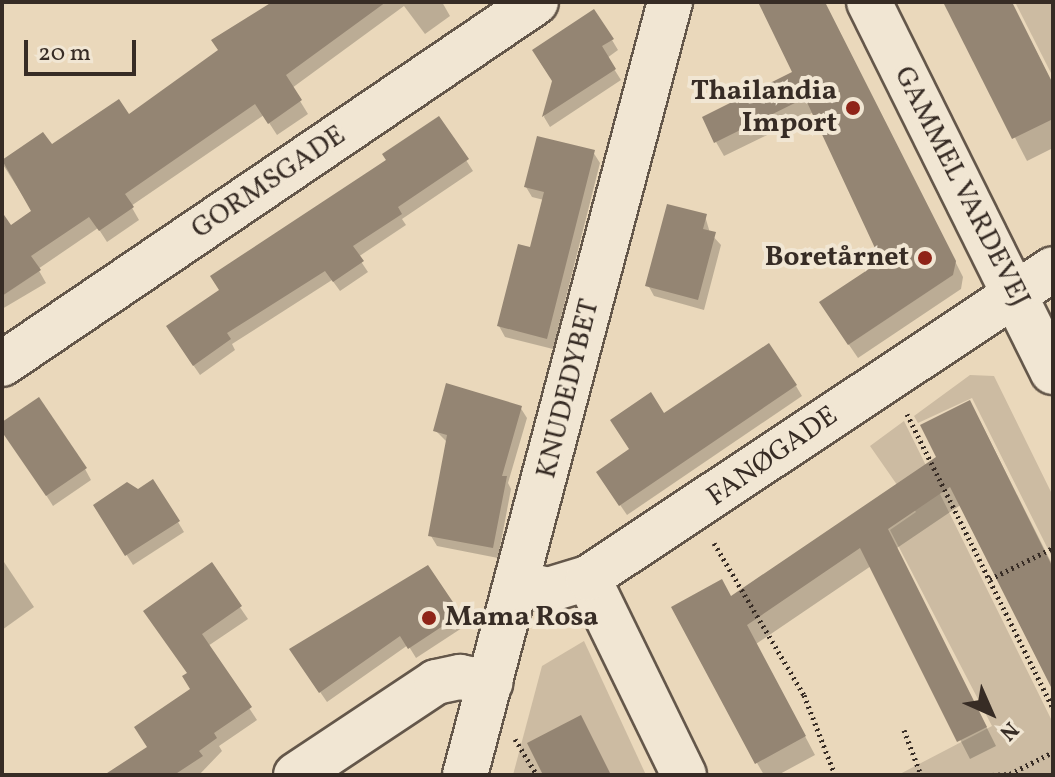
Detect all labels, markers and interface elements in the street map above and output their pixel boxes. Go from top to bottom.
scale bar [28,24,140,74]
text: 20 m [38,37,91,71]
street label: GAMMEL VARDEVEJ [886,61,1036,313]
place label: Thailandia Import [691,75,837,141]
marker: Thailandia Import [844,99,862,117]
street label: GORMSGADE [186,119,352,247]
place label: Boretårnet [765,241,909,275]
marker: Boretårnet [916,249,934,267]
street label: KNUDEDYBET [531,296,607,482]
street label: FANØGADE [701,400,845,514]
place label: Mama Rosa [445,601,599,635]
marker: Mama Rosa [420,609,438,627]
north arrow [951,673,1031,753]
text: N [992,714,1025,747]

